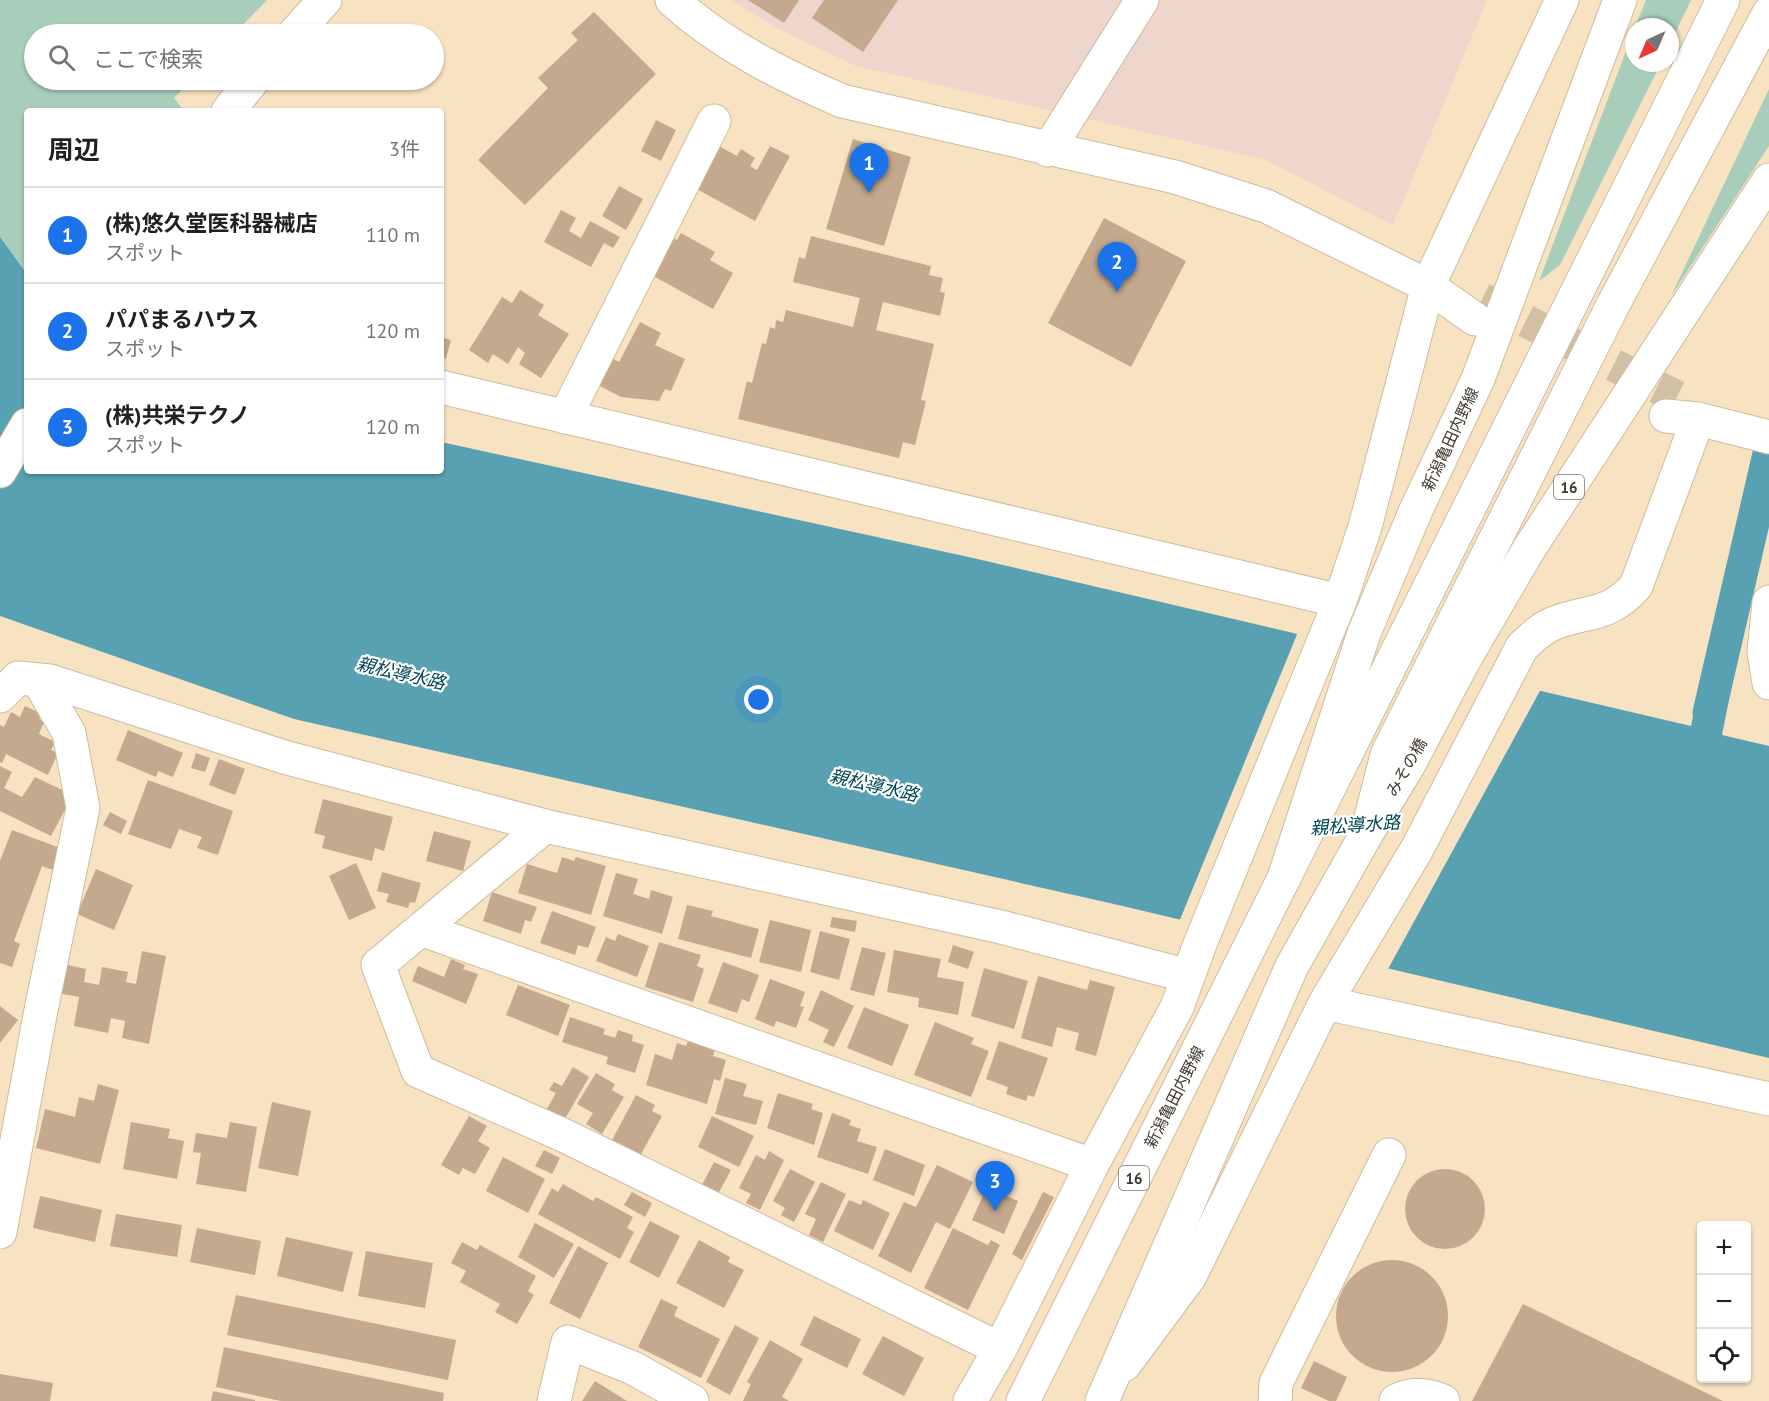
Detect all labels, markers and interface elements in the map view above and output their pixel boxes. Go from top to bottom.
north arrow [1625,18,1679,72]
search box [24,24,444,90]
icon: search [45,41,78,74]
text: ここで検索 [93,45,203,73]
text: 周辺 [48,133,100,166]
text: 3件 [389,136,420,162]
pin: 1 [850,144,888,193]
text: (株)悠久堂医科器械店 [105,209,317,237]
text: 1 [62,222,73,248]
text: 110 m [366,222,420,248]
text: スポット [105,240,185,266]
pin: 2 [1098,242,1136,292]
text: パパまるハウス [105,305,259,333]
text: 2 [62,318,73,344]
text: 120 m [366,318,420,344]
text: スポット [105,336,185,362]
street label: 新潟亀田内野線 [1417,384,1483,494]
text: (株)共栄テクノ [105,401,250,429]
text: 3 [62,414,73,440]
text: 120 m [366,414,420,440]
text: スポット [105,432,185,458]
road number: 16 [1554,475,1584,499]
water label: 親松導水路 [355,652,449,695]
your location [744,685,773,714]
street label: みその橋 [1381,734,1431,800]
water label: 親松導水路 [828,764,922,807]
water label: 親松導水路 [1309,810,1403,840]
street label: 新潟亀田内野線 [1140,1043,1208,1151]
pin: 3 [976,1162,1014,1211]
road number: 16 [1119,1166,1149,1190]
map controls [1697,1221,1751,1383]
button: + [1697,1221,1751,1275]
button: − [1697,1275,1751,1329]
button: locate [1697,1329,1751,1383]

